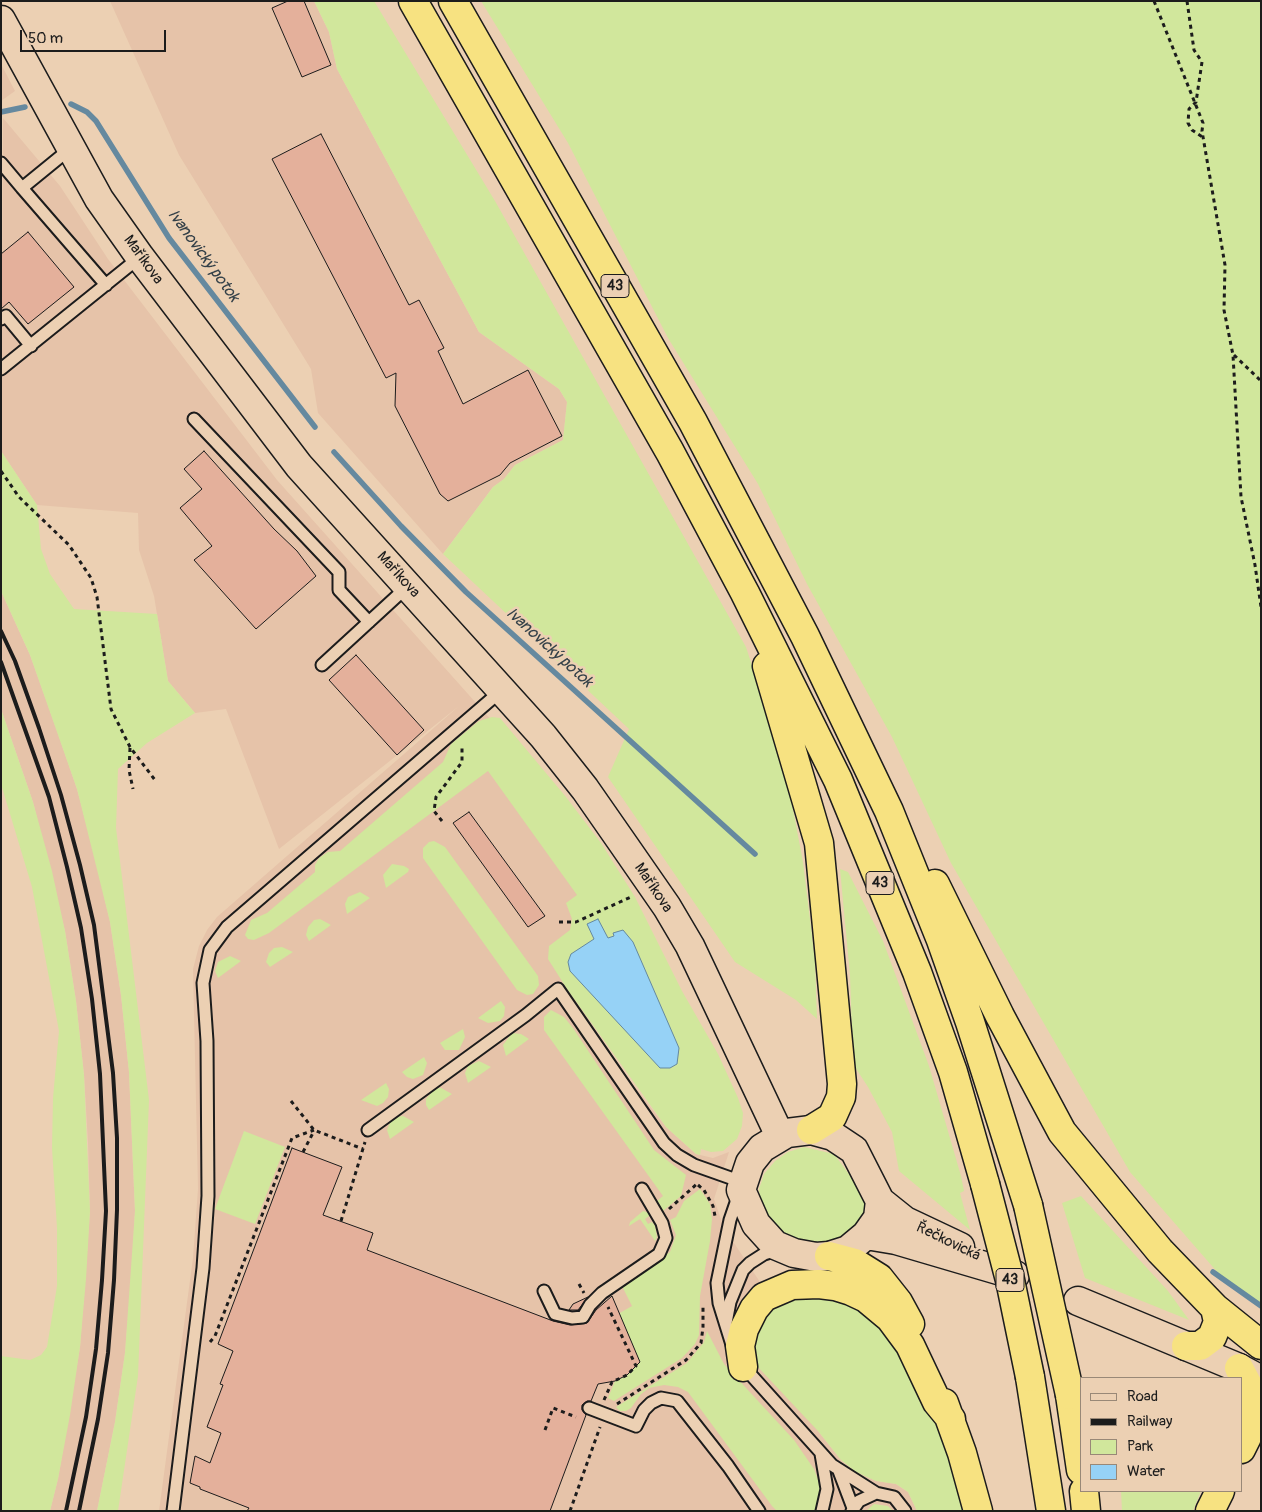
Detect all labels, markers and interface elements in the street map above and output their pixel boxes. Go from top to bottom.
scale bar [22,20,169,52]
text: 50 m [28,29,63,48]
water label: Ivanovický potok [163,206,243,306]
street label: Maříkova [119,232,167,288]
road number: 43 [601,274,629,298]
street label: Maříkova [373,548,423,602]
water label: Ivanovický potok [502,604,596,692]
street label: Maříkova [630,860,676,916]
road number: 43 [866,871,894,894]
street label: Řečkovická [913,1219,983,1265]
road number: 43 [996,1268,1024,1292]
legend [1080,1377,1242,1492]
text: Road [1127,1387,1158,1406]
text: Railway [1127,1412,1172,1431]
text: Park [1127,1437,1153,1456]
text: Water [1127,1462,1165,1481]

